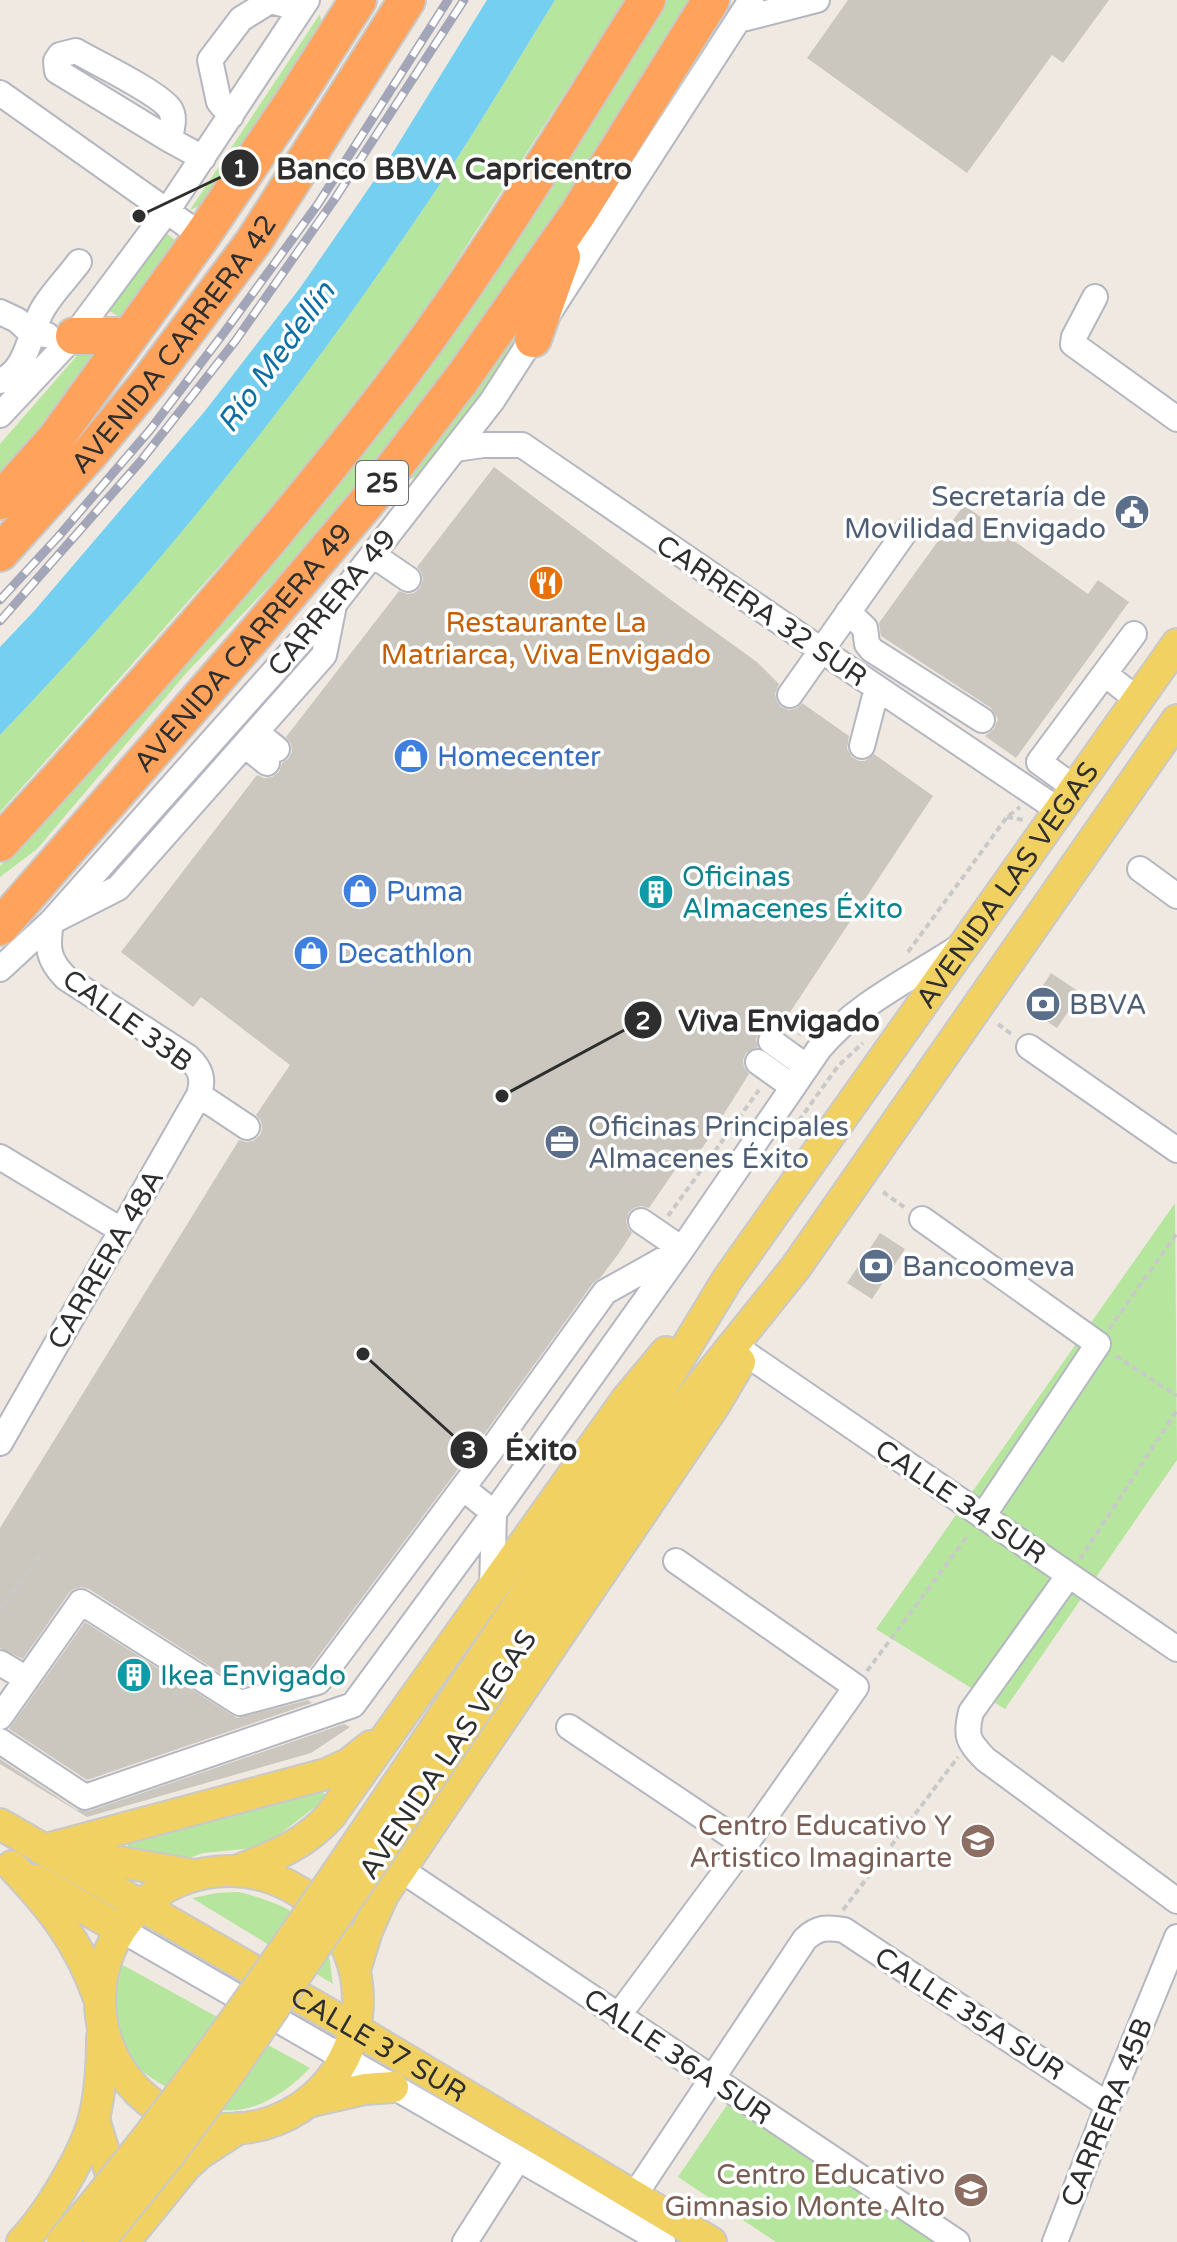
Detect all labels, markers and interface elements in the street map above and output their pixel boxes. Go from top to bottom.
callout: Banco BBVA Capricentro [220,141,648,195]
text: Banco BBVA Capricentro [276,151,632,188]
text: 1 [232,155,248,184]
street label: AVENIDA CARRERA 42 [64,209,284,481]
water label: Río Medellín [209,274,344,440]
road number: 25 [356,461,408,505]
place label: Secretaría de Movilidad Envigado [844,480,1106,546]
public building icon: Secretaría de Movilidad Envigado [1113,493,1151,531]
street label: AVENIDA CARRERA 49 [127,517,360,780]
street label: CARRERA 49 [260,522,403,683]
street label: CARRERA 32 SUR [650,528,873,694]
restaurant icon: Restaurante La Matriarca, Viva Envigado [527,564,565,602]
place label: Restaurante La Matriarca, Viva Envigado [381,606,711,672]
shop icon: Homecenter [392,737,430,775]
place label: Homecenter [437,740,601,774]
street label: AVENIDA LAS VEGAS [909,756,1106,1015]
place label: Oficinas Almacenes Éxito [682,860,903,926]
shop icon: Puma [341,872,379,910]
building icon: Oficinas Almacenes Éxito [637,873,675,911]
place label: Puma [386,875,463,909]
shop icon: Decathlon [292,934,330,972]
place label: Decathlon [337,937,472,971]
street label: CALLE 33B [56,962,199,1079]
bank icon: BBVA [1024,985,1062,1023]
place label: BBVA [1069,988,1147,1022]
callout: Viva Envigado [623,993,896,1047]
text: Viva Envigado [678,1003,880,1040]
text: 2 [635,1007,651,1036]
place label: Oficinas Principales Almacenes Éxito [588,1110,849,1176]
office icon: Oficinas Principales Almacenes Éxito [543,1123,581,1161]
street label: CARRERA 48A [41,1163,171,1356]
bank icon: Bancoomeva [857,1247,895,1285]
place label: Bancoomeva [902,1250,1075,1284]
callout: Éxito [449,1423,593,1477]
text: Éxito [505,1431,577,1469]
street label: CALLE 34 SUR [869,1432,1052,1571]
text: 3 [461,1436,477,1465]
street label: AVENIDA LAS VEGAS [352,1623,544,1886]
building icon: Ikea Envigado [115,1656,153,1694]
place label: Ikea Envigado [160,1659,346,1693]
place label: Centro Educativo Y Artistico Imaginarte [689,1809,952,1875]
school or university icon: Centro Educativo Y Artistico Imaginarte [959,1822,997,1860]
street label: CALLE 35A SUR [868,1940,1071,2088]
street label: CALLE 37 SUR [284,1979,473,2110]
street label: CALLE 36A SUR [577,1981,778,2132]
street label: CARRERA 45B [1054,2013,1160,2212]
place label: Centro Educativo Gimnasio Monte Alto [664,2158,945,2224]
school or university icon: Centro Educativo Gimnasio Monte Alto [952,2171,990,2209]

